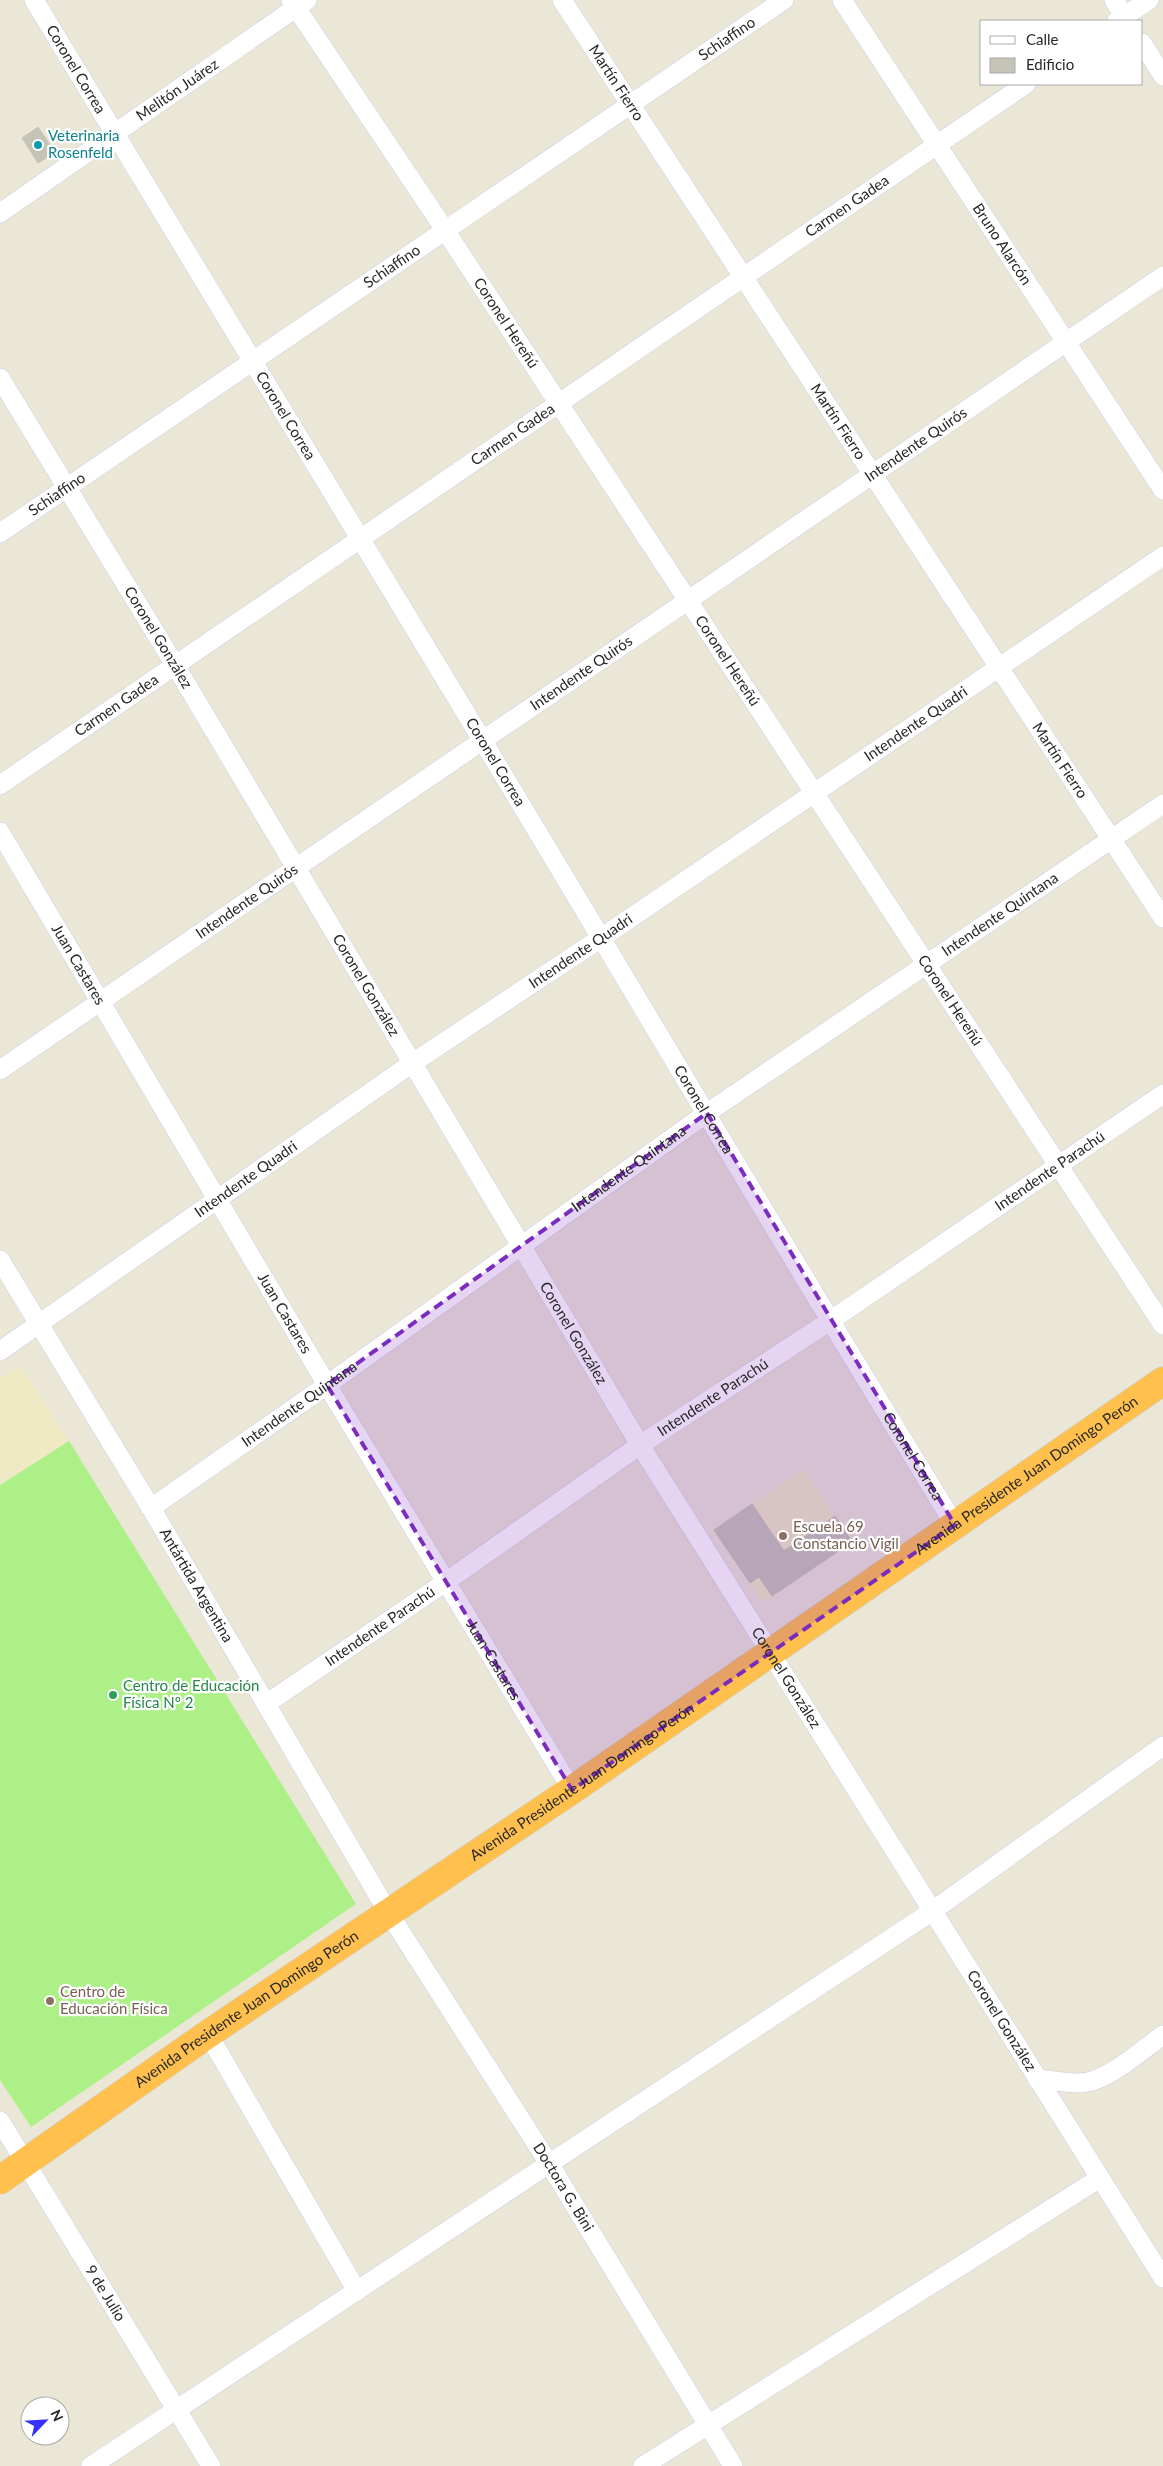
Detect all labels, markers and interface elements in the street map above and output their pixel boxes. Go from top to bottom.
street label: Schiaffino [695,12,758,64]
legend [980,20,1143,85]
street label: Coronel Correa [43,21,110,116]
text: Calle [1026,30,1059,48]
street label: Martín Fierro [586,41,648,124]
street label: Melitón Juárez [132,54,222,124]
text: Edificio [1026,55,1074,73]
place label: Veterinaria Rosenfeld [48,126,120,161]
marker: Veterinaria Rosenfeld [32,139,44,151]
street label: Carmen Gadea [801,170,892,240]
street label: Bruno Alarcón [970,200,1036,288]
street label: Schiaffino [360,240,423,291]
street label: Coronel Hereñú [471,274,543,371]
street label: Coronel Correa [253,368,320,463]
street label: Martín Fierro [807,380,870,463]
street label: Carmen Gadea [467,399,558,469]
street label: Intendente Quirós [861,403,970,485]
street label: Schiaffino [25,468,88,519]
street label: Coronel González [121,583,197,691]
street label: Coronel Hereñú [692,612,765,709]
street label: Intendente Quirós [526,631,635,713]
street label: Carmen Gadea [70,670,161,740]
street label: Intendente Quadri [860,682,970,765]
street label: Coronel Correa [463,714,530,809]
street label: Martín Fierro [1029,719,1092,801]
street label: Intendente Quirós [192,859,301,942]
street label: Intendente Quintana [938,868,1061,959]
street label: Intendente Quadri [525,909,635,992]
street label: Juan Castares [48,920,110,1008]
street label: Coronel González [329,930,404,1039]
street label: Coronel Hereñú [915,951,987,1049]
street label: Coronel Correa [671,1061,738,1157]
street label: Intendente Quintana [568,1121,689,1215]
street label: Intendente Parachú [991,1127,1108,1214]
street label: Intendente Quadri [191,1136,300,1220]
street label: Juan Castares [255,1269,316,1356]
street label: Coronel González [537,1278,612,1387]
street label: Intendente Parachú [654,1354,771,1439]
street label: Intendente Quintana [238,1357,360,1450]
street label: Avenida Presidente Juan Domingo Perón [911,1391,1141,1558]
street label: Coronel Correa [880,1408,948,1503]
place label: Escuela 69 Constancio Vigil [793,1517,899,1552]
street label: Antártida Argentina [157,1524,238,1645]
marker: Escuela 69 Constancio Vigil [777,1530,789,1542]
street label: Intendente Parachú [321,1582,438,1669]
street label: Juan Castares [463,1616,525,1703]
street label: Coronel González [748,1623,826,1731]
place label: Centro de Educación Física Nº 2 [123,1676,259,1711]
marker: Centro de Educación Física Nº 2 [107,1689,119,1701]
street label: Avenida Presidente Juan Domingo Perón [466,1699,697,1864]
street label: Avenida Presidente Juan Domingo Perón [131,1926,361,2091]
street label: Coronel González [964,1966,1041,2074]
place label: Centro de Educación Física [60,1982,168,2017]
marker: Centro de Educación Física [44,1995,56,2007]
street label: Doctora G. Bini [530,2139,598,2234]
street label: 9 de Julio [82,2261,130,2324]
north arrow [20,2396,70,2446]
text: N [47,2407,67,2424]

